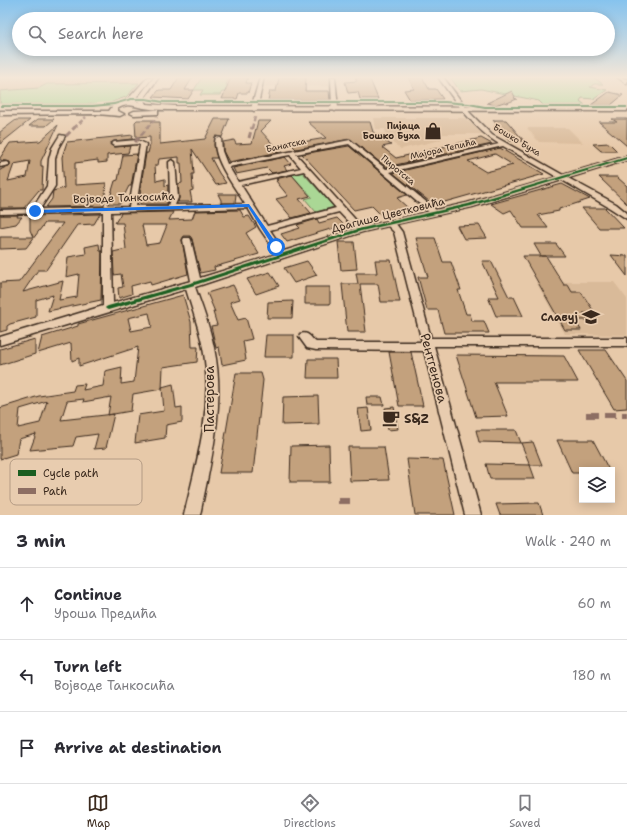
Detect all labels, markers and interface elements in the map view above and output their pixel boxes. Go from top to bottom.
search box [12,12,615,56]
icon: search [26,23,48,45]
text: Search here [58,24,144,44]
place label: Пијаца Бошко Буха [363,120,421,142]
shop icon: Пијаца Бошко Буха [423,121,443,141]
street label: Бошко Буха [491,121,543,159]
street label: Банатска [265,135,308,155]
street label: Мајора Тепића [409,135,478,162]
street label: Пиротска [378,152,418,188]
street label: Војводе Танкосића [73,189,175,207]
street label: Драгише Цветковића [330,194,447,236]
route end [26,202,44,220]
route start [267,238,285,256]
school or university icon: Славуј [581,307,601,327]
place label: Славуј [541,310,578,325]
street label: Рентгенова [417,331,451,405]
street label: Пастерова [201,366,218,432]
cafe icon: S&Z [381,408,401,428]
place label: S&Z [404,410,429,427]
legend [10,459,142,505]
text: Cycle path [43,466,99,481]
map controls [579,467,615,503]
button: layers [579,467,615,503]
text: Path [43,484,67,499]
text: 3 min [16,530,66,552]
text: Walk · 240 m [525,533,611,550]
text: Continue [54,585,122,605]
icon: ahead [16,593,38,615]
text: 60 m [578,595,611,612]
text: Уроша Предића [54,605,157,622]
text: Turn left [54,657,122,677]
icon: left [16,665,38,687]
text: 180 m [572,667,611,684]
text: Војводе Танкосића [54,677,175,694]
icon: arrive [16,737,38,759]
text: Arrive at destination [54,738,222,758]
tab: Map [87,792,110,831]
tab: Directions [283,792,336,831]
tab: Saved [509,792,540,831]

